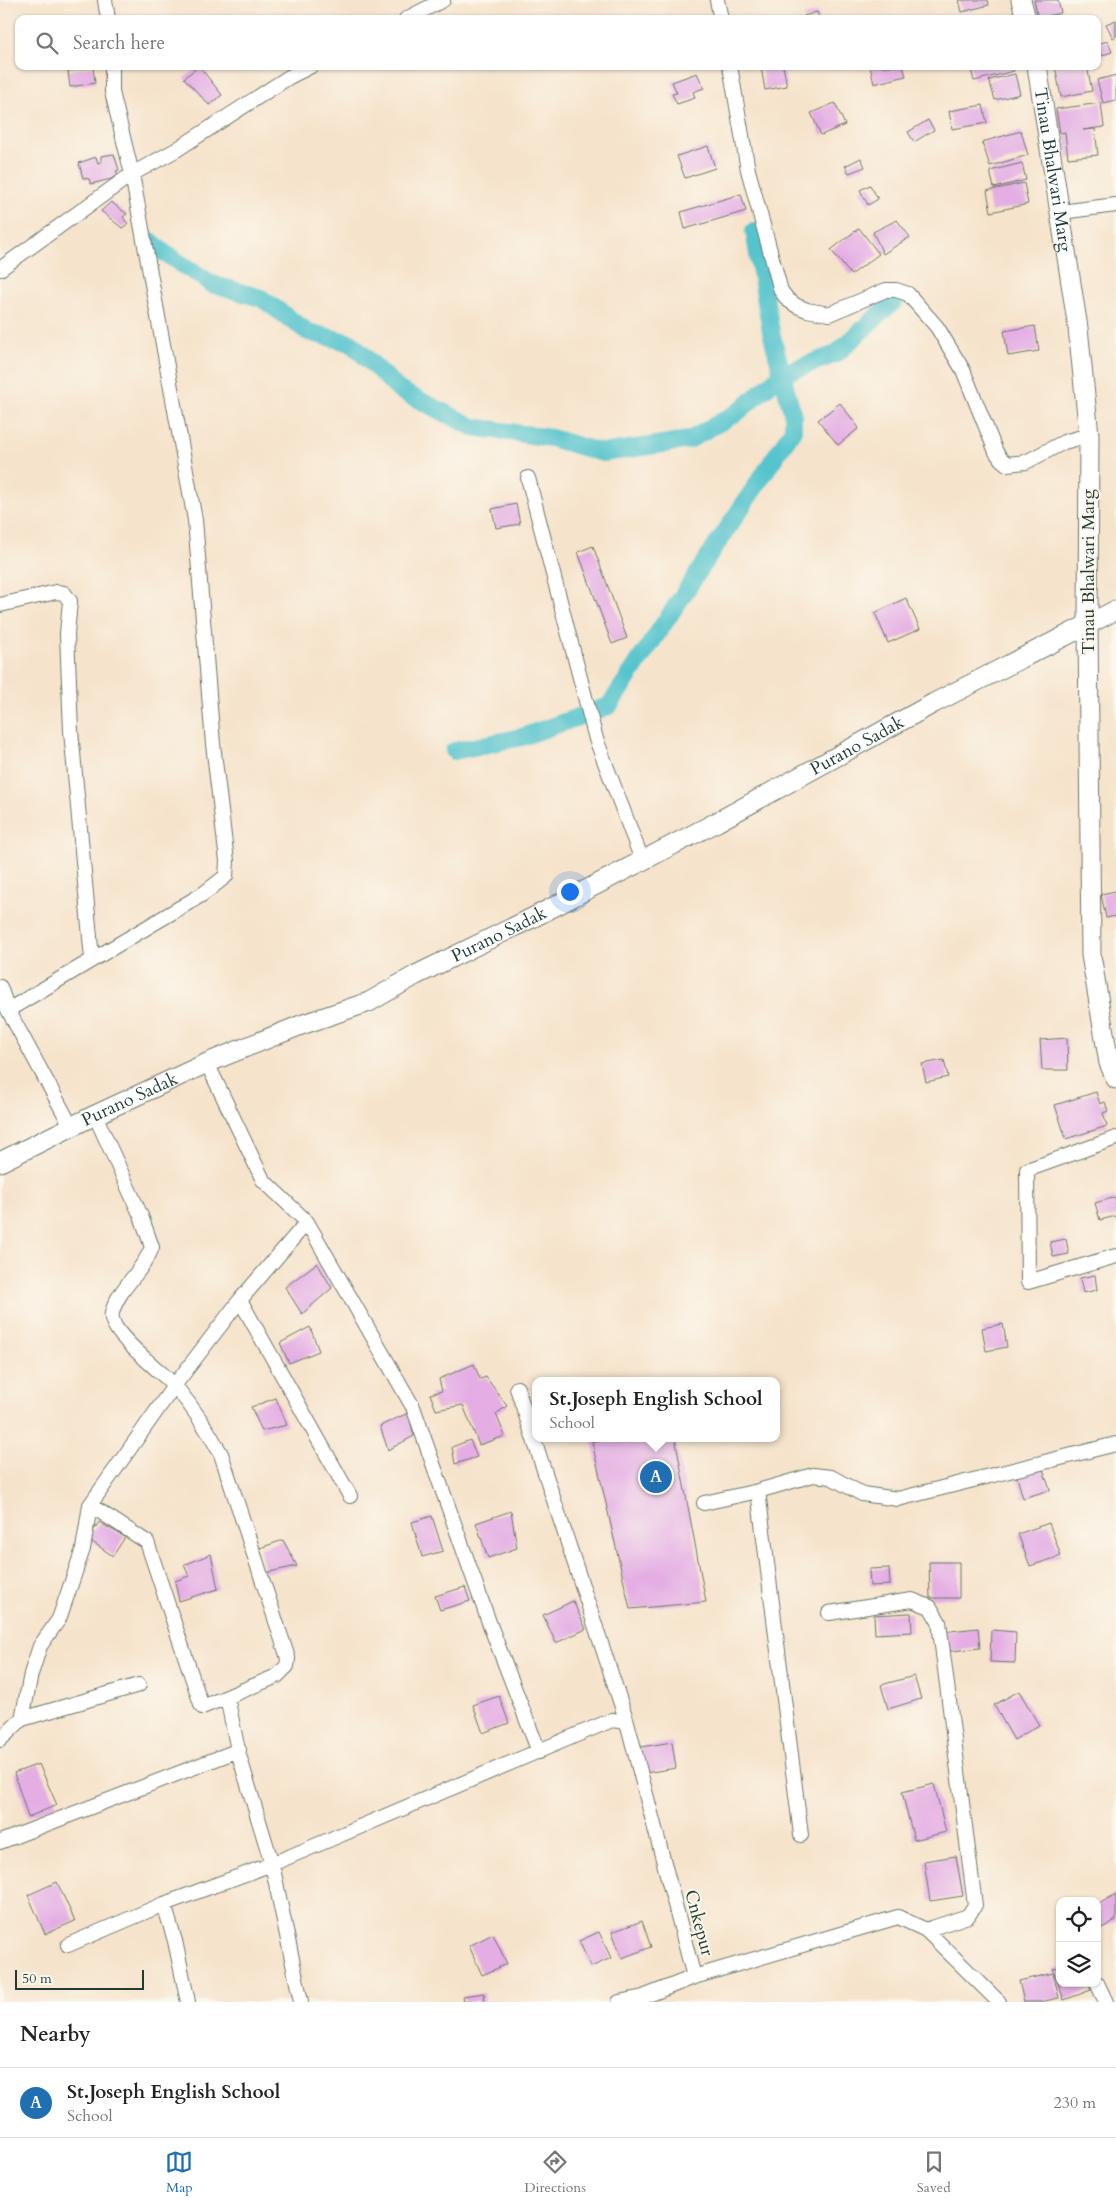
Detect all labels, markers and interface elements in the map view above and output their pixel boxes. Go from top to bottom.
search box [15,15,1101,70]
icon: search [33,29,61,57]
text: Search here [73,30,165,56]
street label: Tinau Bhalwari Marg [1028,86,1079,254]
street label: Tinau Bhalwari Marg [1076,488,1101,655]
street label: Purano Sadak [805,709,909,781]
your location [557,879,583,905]
street label: Purano Sadak [447,900,551,968]
street label: Purano Sadak [77,1066,182,1132]
popup [532,1377,780,1442]
text: St.Joseph English School [549,1386,763,1412]
text: School [549,1412,595,1434]
pin: A [640,1458,672,1496]
street label: Cnkepur [678,1887,720,1959]
map controls [1056,1897,1101,1987]
button: locate [1056,1897,1101,1942]
button: layers [1056,1942,1101,1987]
scale bar [15,1967,144,1990]
text: 50 m [22,1969,52,1988]
text: Nearby [20,2020,91,2049]
text: St.Joseph English School [67,2079,280,2105]
text: A [30,2092,42,2114]
text: 230 m [1054,2092,1096,2114]
text: School [67,2105,112,2127]
tab: Map [165,2148,193,2197]
tab: Directions [524,2148,586,2197]
tab: Saved [917,2148,951,2197]

